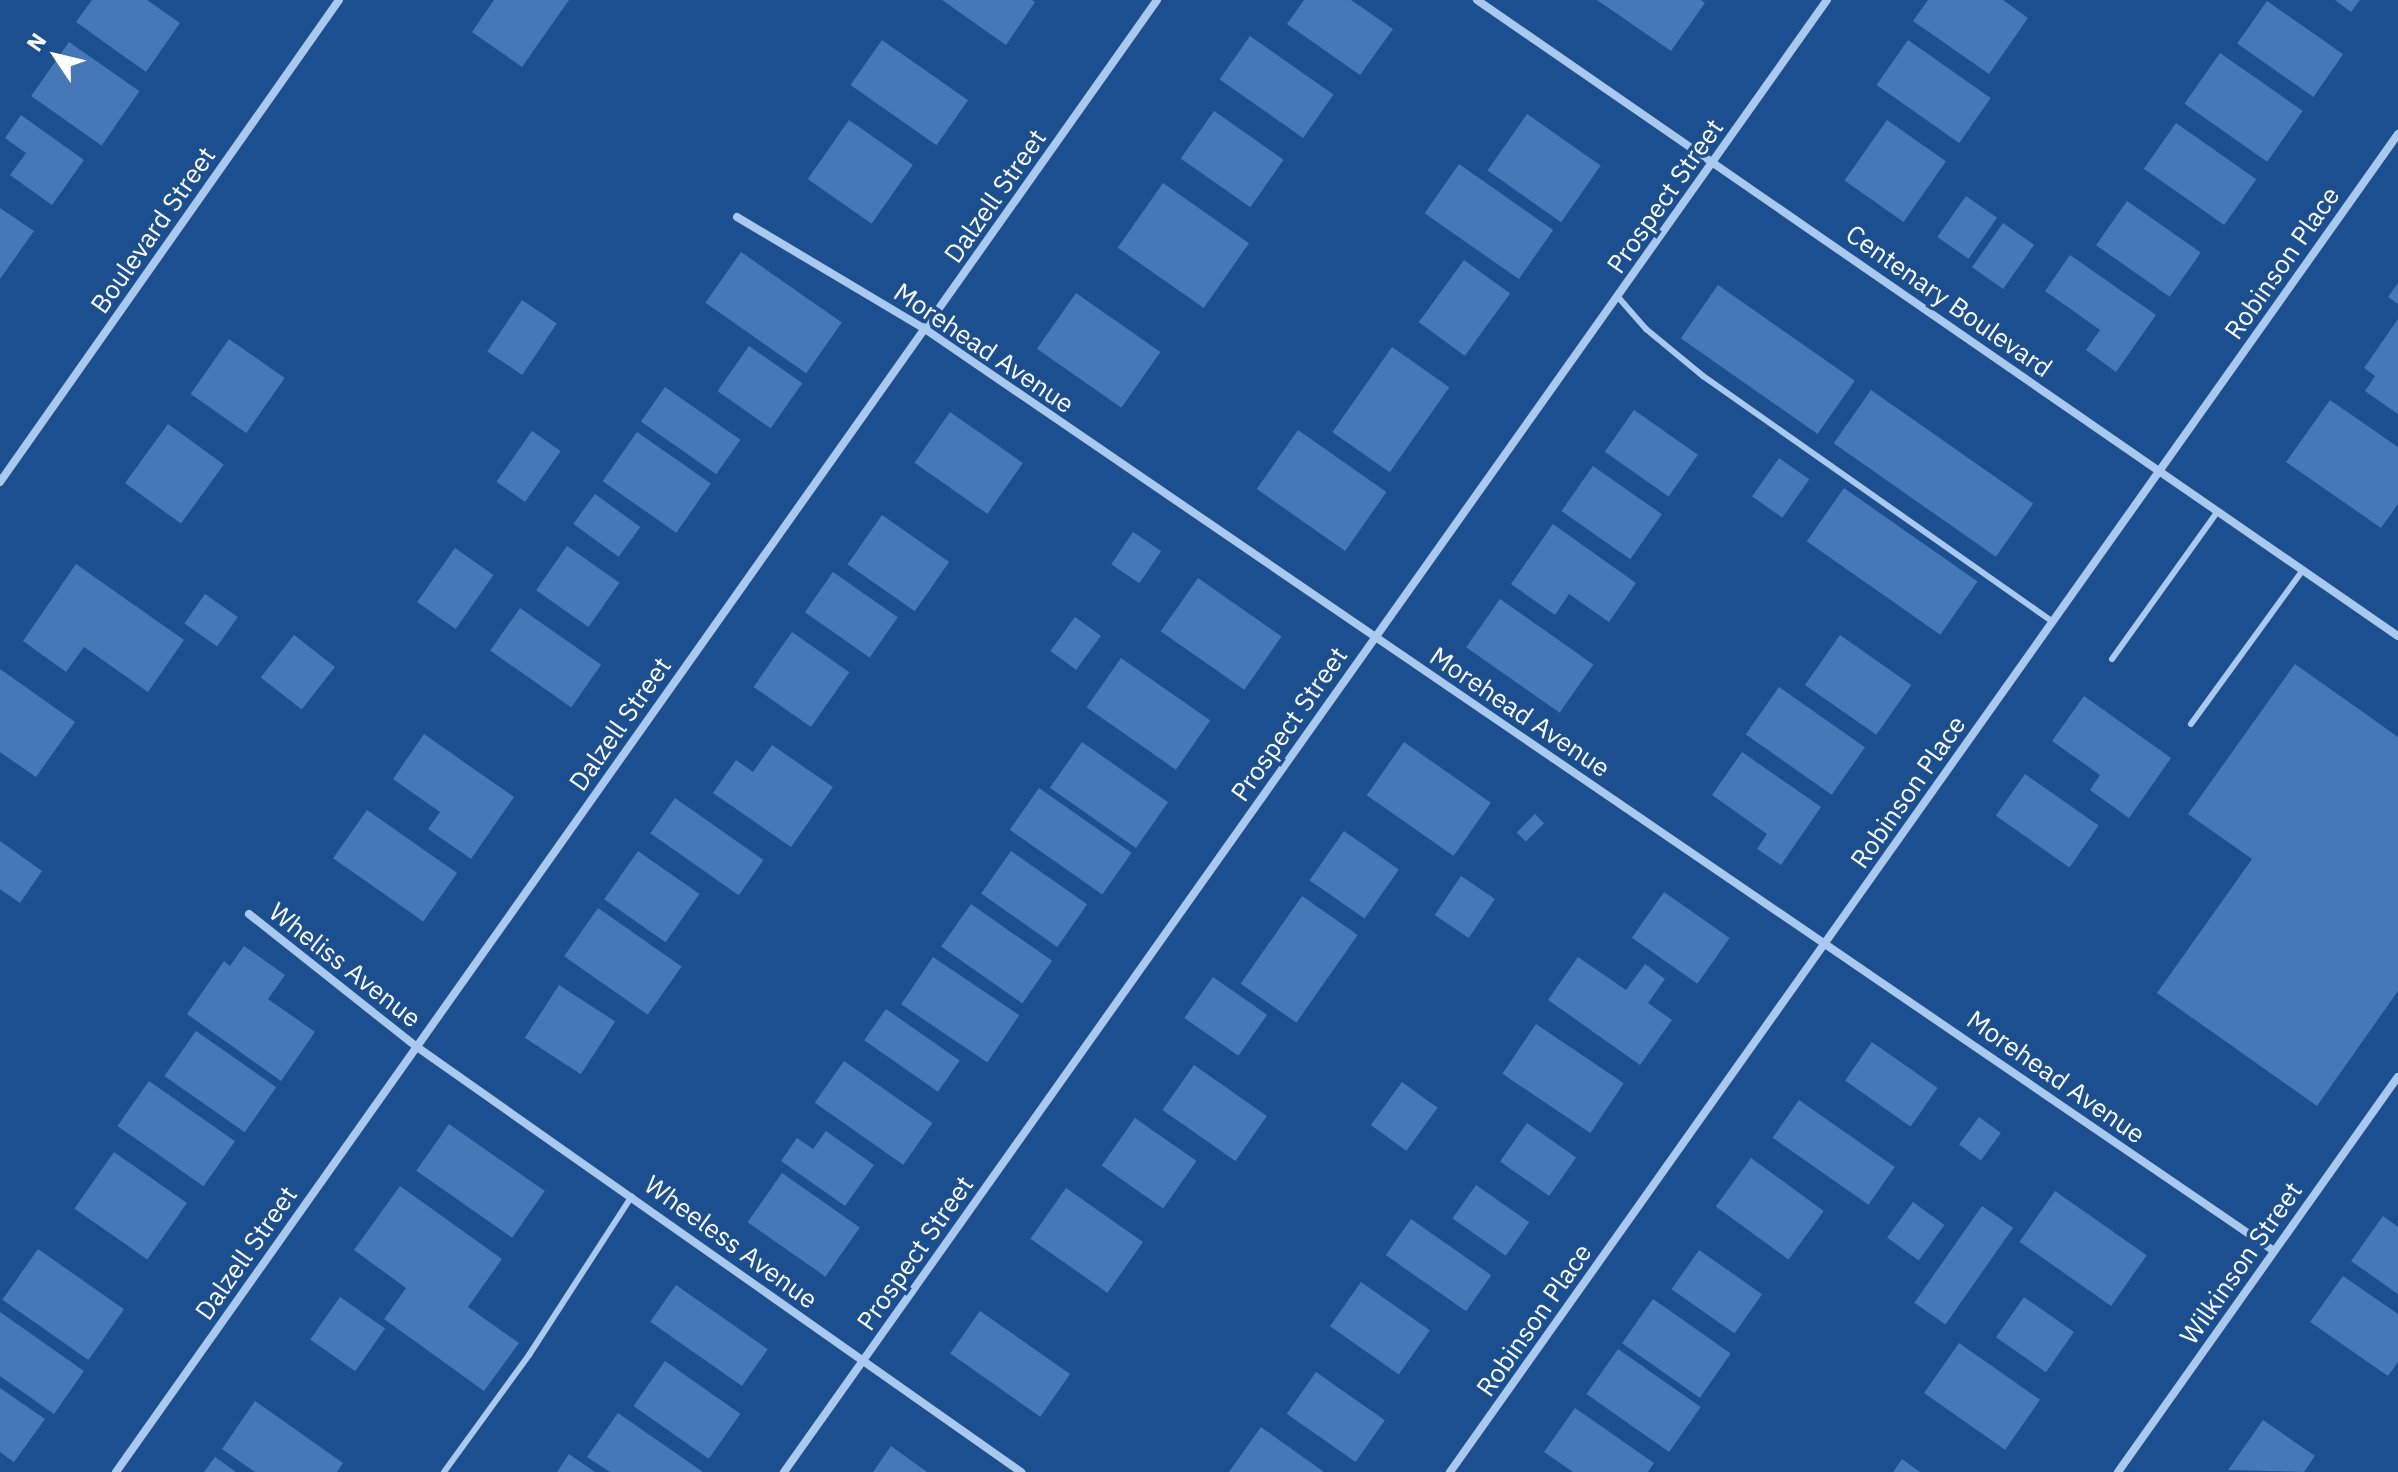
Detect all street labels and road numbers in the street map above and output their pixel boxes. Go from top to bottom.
street label: Prospect Street [1600,113,1730,279]
street label: Dalzell Street [937,123,1053,269]
street label: Boulevard Street [84,141,222,319]
street label: Robinson Place [2218,181,2346,345]
street label: Centenary Boulevard [1840,218,2058,384]
street label: Morehead Avenue [888,276,1080,420]
street label: Morehead Avenue [1424,640,1616,784]
street label: Prospect Street [1224,641,1354,807]
street label: Dalzell Street [562,651,678,797]
street label: Robinson Place [1844,710,1972,874]
street label: Wheliss Avenue [263,896,427,1034]
street label: Morehead Avenue [1961,1004,2151,1150]
street label: Wheeless Avenue [639,1169,823,1315]
street label: Prospect Street [850,1170,980,1336]
street label: Wilkinson Street [2173,1176,2309,1350]
street label: Dalzell Street [188,1180,304,1326]
street label: Robinson Place [1470,1238,1598,1402]

